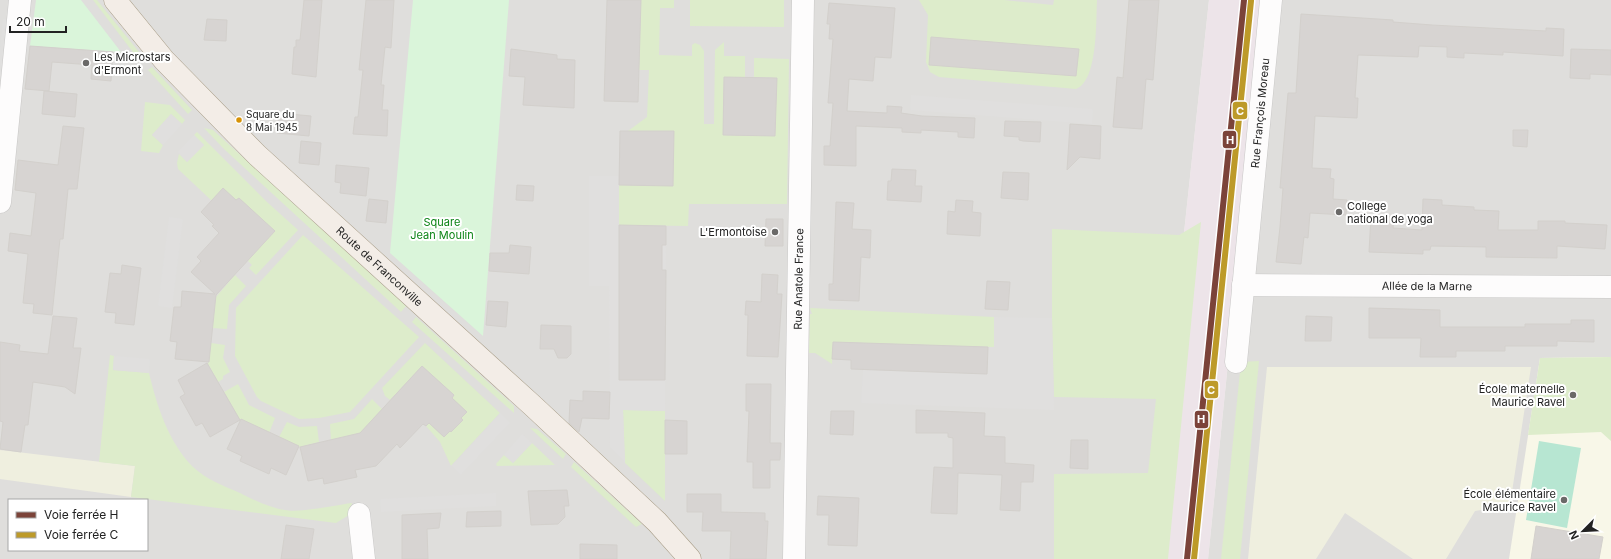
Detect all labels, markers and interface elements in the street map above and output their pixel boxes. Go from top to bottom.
scale bar [10,8,66,34]
text: 20 m [16,14,45,29]
place label: Les Microstars d'Ermont [94,50,171,77]
marker: Les Microstars d'Ermont [81,58,91,68]
street label: Rue François Moreau [1248,58,1272,169]
line badge: C [1232,101,1248,120]
text: C [1236,104,1244,118]
place label: Square du 8 Mai 1945 [246,108,298,133]
marker: Square du 8 Mai 1945 [234,115,244,125]
line badge: H [1222,130,1237,149]
text: H [1226,133,1234,147]
place label: College national de yoga [1347,199,1433,226]
marker: College national de yoga [1334,207,1344,217]
park label: Square Jean Moulin [410,215,474,242]
street label: Route de Franconville [333,223,426,309]
place label: L'Ermontoise [700,225,767,239]
marker: L'Ermontoise [770,227,780,237]
street label: Rue Anatole France [791,228,806,330]
street label: Allée de la Marne [1382,279,1472,293]
line badge: C [1204,380,1219,399]
place label: École maternelle Maurice Ravel [1479,382,1565,409]
text: C [1207,383,1215,397]
marker: École maternelle Maurice Ravel [1568,390,1578,400]
line badge: H [1194,410,1209,429]
text: H [1197,412,1205,426]
place label: École élémentaire Maurice Ravel [1463,487,1556,514]
marker: École élémentaire Maurice Ravel [1559,495,1569,505]
legend [8,499,148,551]
text: Voie ferrée H [44,507,119,522]
north arrow [1563,511,1603,551]
text: Voie ferrée C [44,527,119,542]
text: N [1566,528,1582,542]

